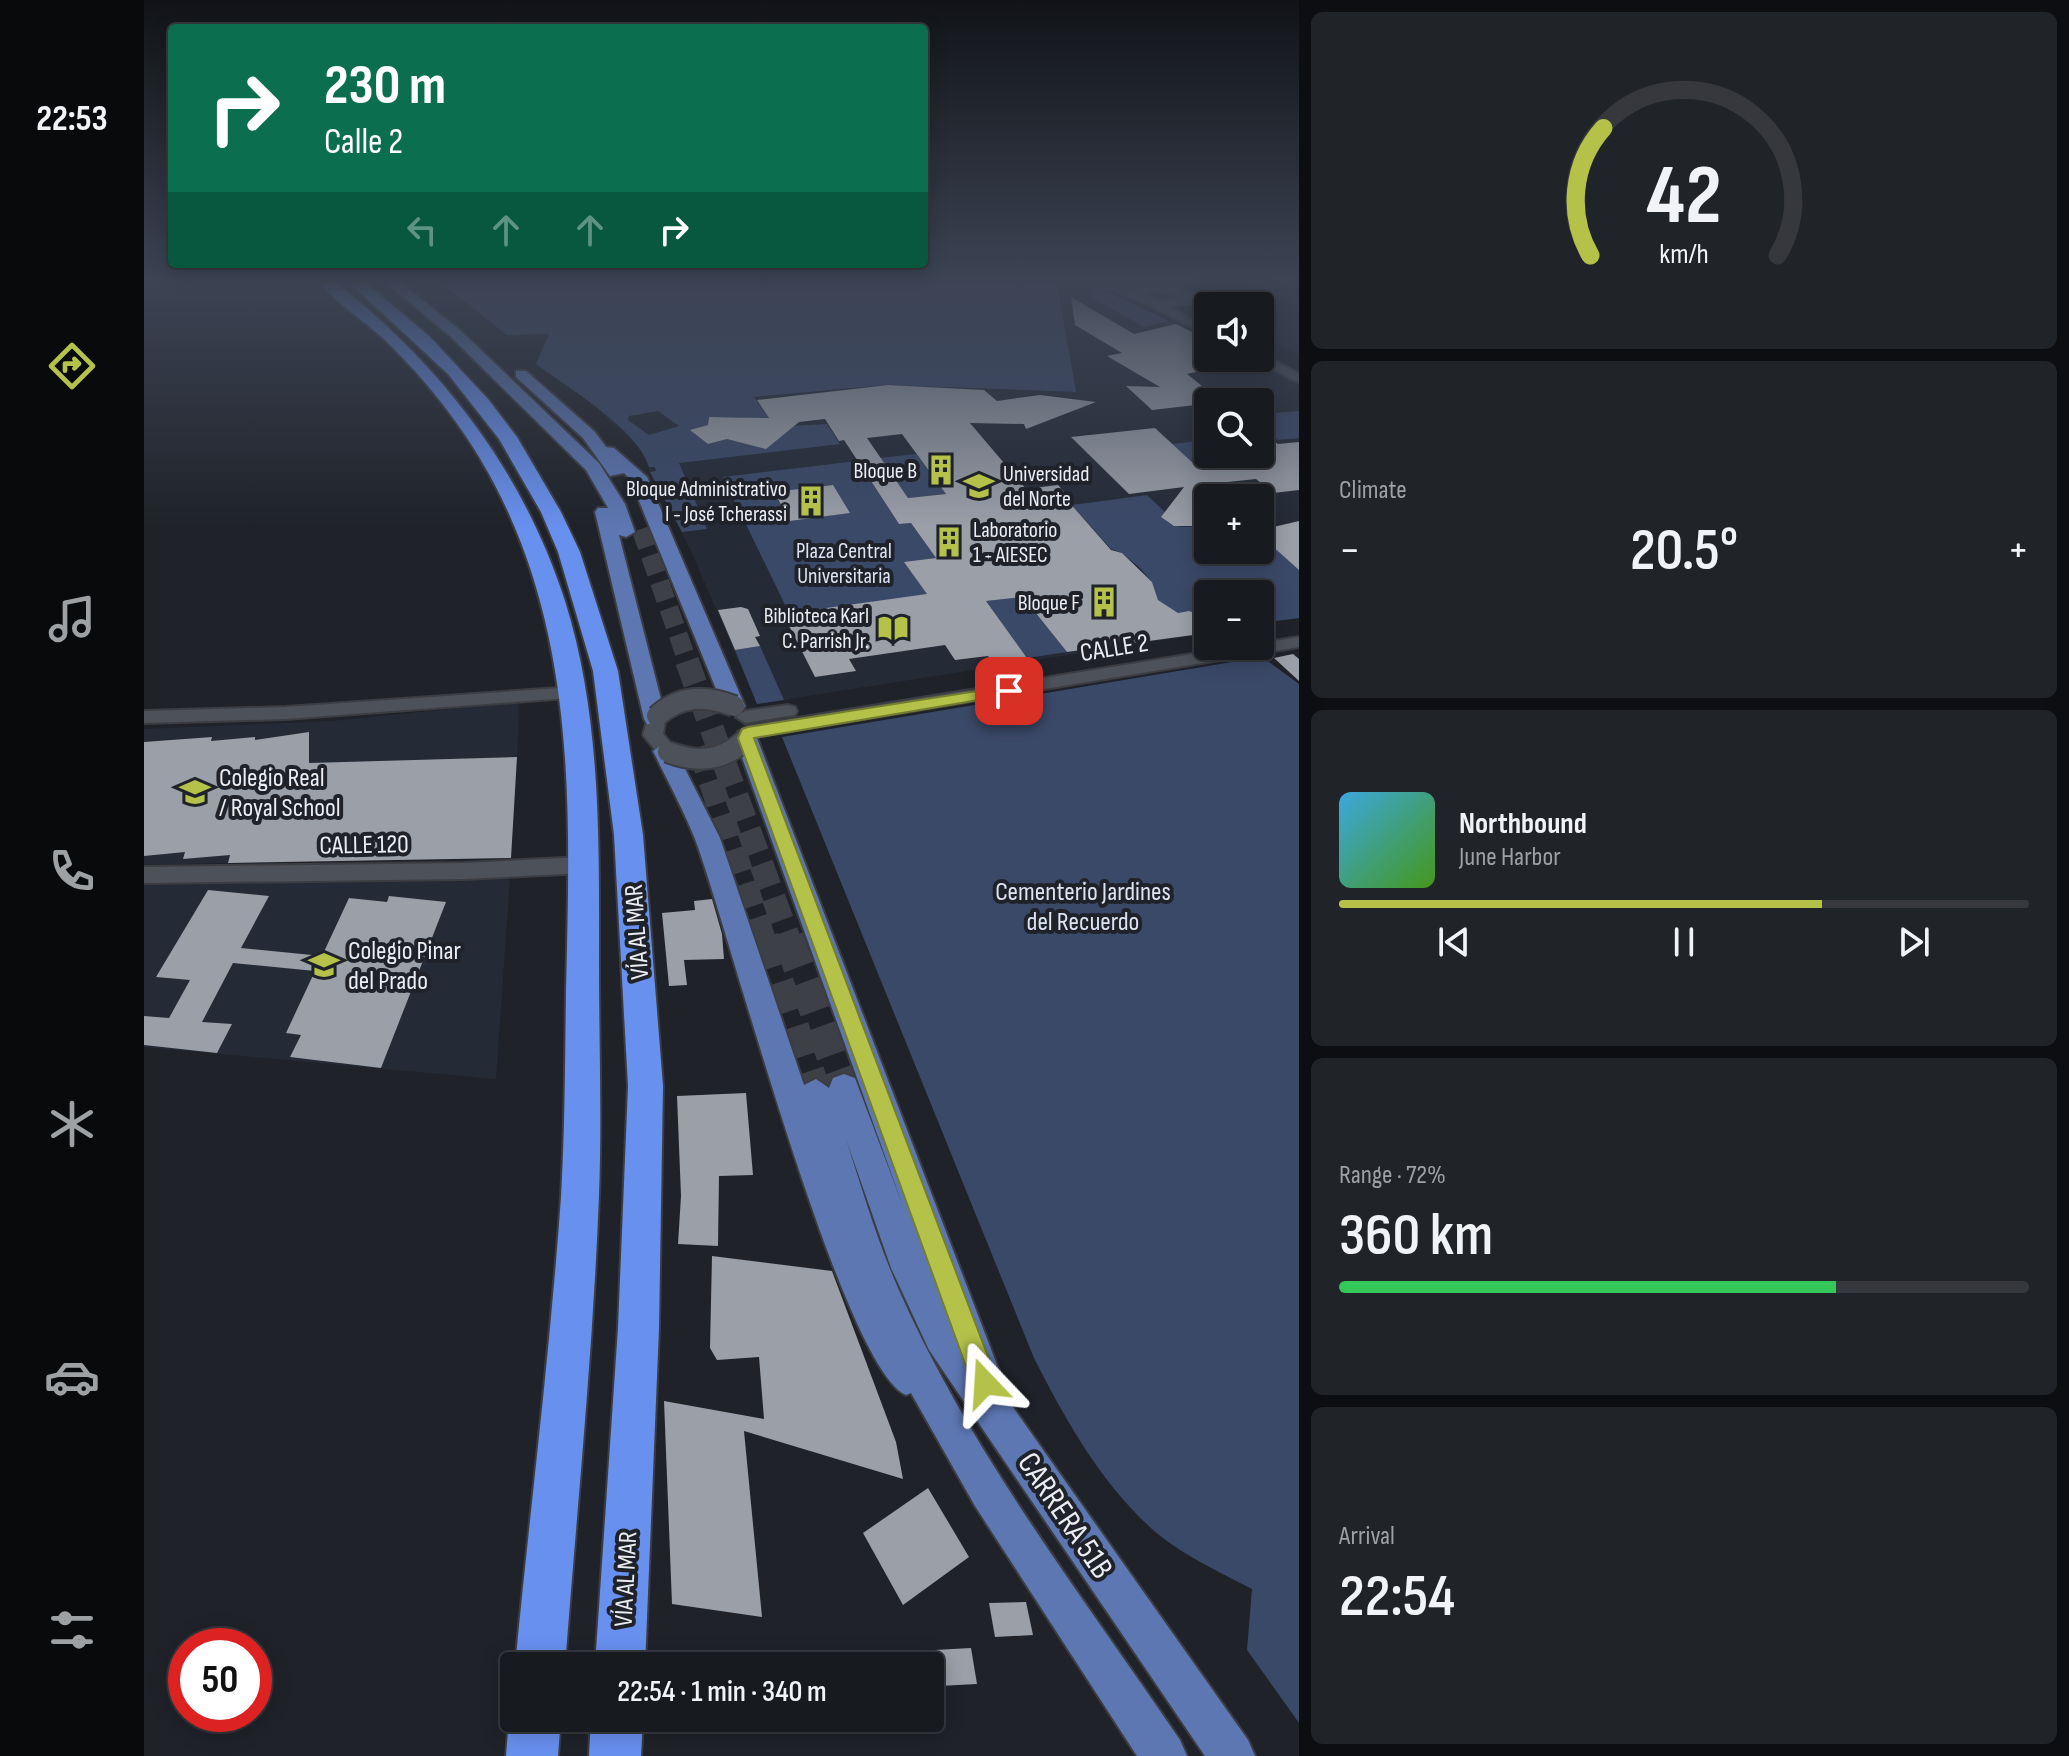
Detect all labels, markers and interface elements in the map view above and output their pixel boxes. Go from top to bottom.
text: 230 m [324,53,446,120]
icon: right [192,56,296,160]
text: 22:53 [36,98,108,141]
text: Calle 2 [324,121,403,164]
text: 42 [1646,147,1722,247]
icon: left [400,208,444,252]
icon: ahead [484,208,528,252]
icon: ahead [568,208,612,252]
icon: right [652,208,696,252]
text: km/h [1659,238,1709,273]
map controls [1194,292,1274,660]
button: sound [1194,292,1274,372]
icon: directions [44,338,100,394]
button: search [1194,388,1274,468]
building icon: Bloque B [924,453,958,487]
place label: Bloque B [854,458,917,485]
place label: Universidad del Norte [1003,461,1089,513]
school or university icon: Universidad del Norte [962,469,996,503]
text: Climate [1339,475,1407,506]
place label: Bloque Administrativo I - José Tcherassi [626,476,787,528]
building icon: Bloque Administrativo I - José Tcherassi [794,484,828,518]
button: + [1194,484,1274,564]
text: 20.5° [1630,515,1738,587]
place label: Laboratorio 1 - AIESEC [973,517,1058,569]
text: − [1339,524,1361,577]
text: + [2007,524,2029,577]
building icon: Laboratorio 1 - AIESEC [932,525,966,559]
park label: Plaza Central Universitaria [796,538,892,590]
button: − [1194,580,1274,660]
building icon: Bloque F [1087,585,1121,619]
place label: Bloque F [1018,590,1080,617]
icon: music [44,591,100,647]
place label: Biblioteca Karl C. Parrish Jr. [764,603,869,655]
library icon: Biblioteca Karl C. Parrish Jr. [876,611,910,645]
street label: CALLE 2 [1078,628,1151,669]
pin [975,657,1043,725]
icon: arrive [987,669,1031,713]
place label: Colegio Real / Royal School [219,763,341,824]
school or university icon: Colegio Real / Royal School [178,775,212,809]
text: Northbound [1459,806,1587,842]
street label: CALLE 120 [319,829,409,862]
text: June Harbor [1459,842,1561,873]
icon: phone [44,843,100,899]
park label: Cementerio Jardines del Recuerdo [995,877,1171,938]
street label: VÍA AL MAR [619,883,656,981]
icon: previous [1432,920,1476,964]
icon: pause [1662,920,1706,964]
icon: next [1892,920,1936,964]
place label: Colegio Pinar del Prado [348,936,462,997]
school or university icon: Colegio Pinar del Prado [307,948,341,982]
icon: climate [44,1096,100,1152]
text: Range · 72% [1339,1160,1446,1191]
text: 360 km [1339,1200,1493,1272]
position arrow [943,1341,1027,1425]
icon: car [44,1349,100,1405]
street label: CARRERA 51B [1008,1445,1121,1586]
text: Arrival [1339,1521,1395,1552]
street label: VÍA AL MAR [609,1530,644,1628]
text: 22:54 [1339,1561,1455,1633]
icon: filters [44,1602,100,1658]
speed limit sign: 50 [168,1628,272,1732]
text: 22:54 · 1 min · 340 m [617,1674,827,1710]

